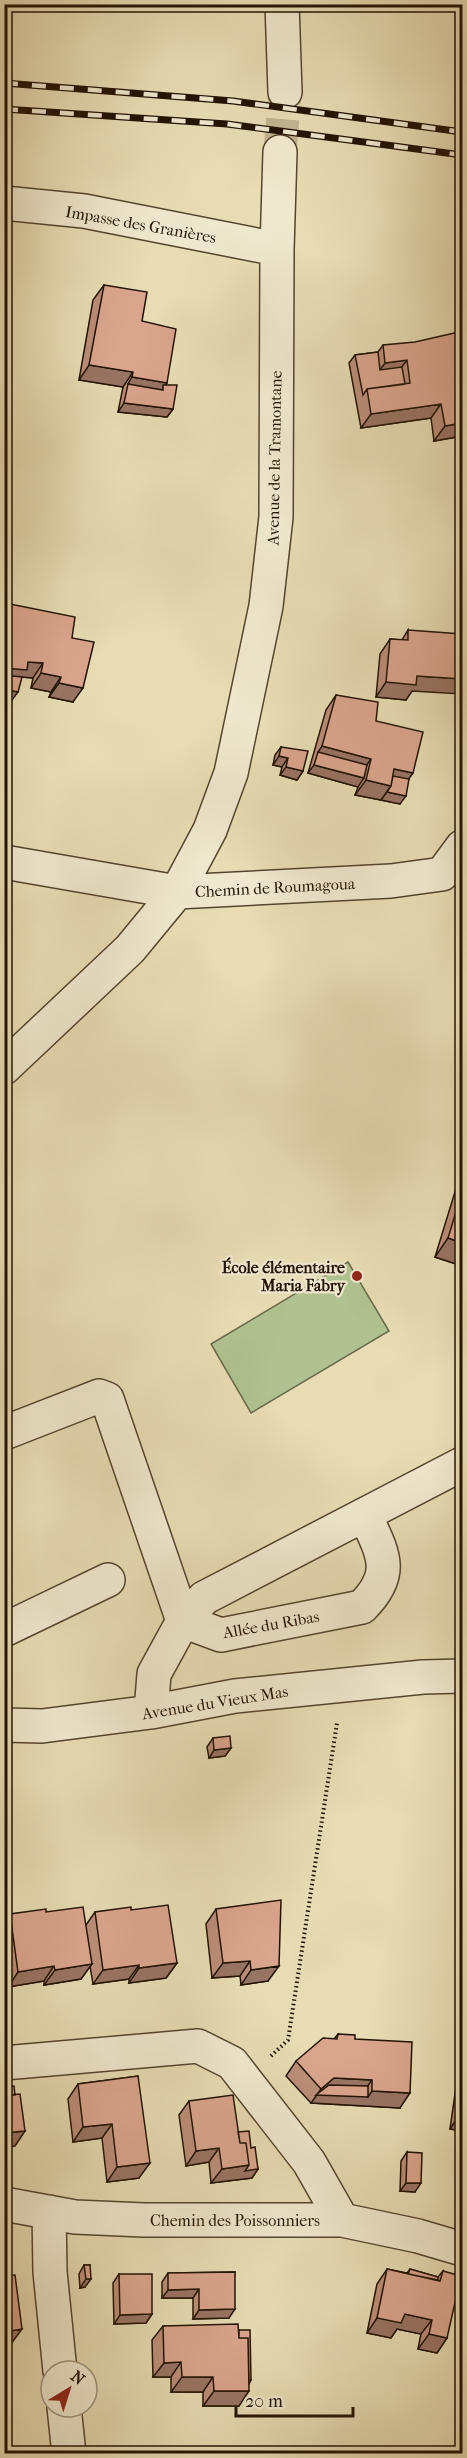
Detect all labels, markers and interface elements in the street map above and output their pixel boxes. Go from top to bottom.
street label: Impasse des Granières [64,202,218,247]
street label: Avenue de la Tramontane [263,370,286,547]
street label: Chemin de Roumagoua [194,874,356,901]
place label: École élémentaire Maria Fabry [222,1257,346,1296]
marker: École élémentaire Maria Fabry [350,1269,364,1283]
street label: Allée du Ribas [220,1607,321,1642]
street label: Avenue du Vieux Mas [140,1682,290,1724]
street label: Chemin des Poissonniers [150,2211,320,2230]
north arrow [39,2359,99,2419]
text: N [67,2366,89,2389]
scale bar [236,2380,353,2418]
text: 20 m [245,2391,283,2412]

